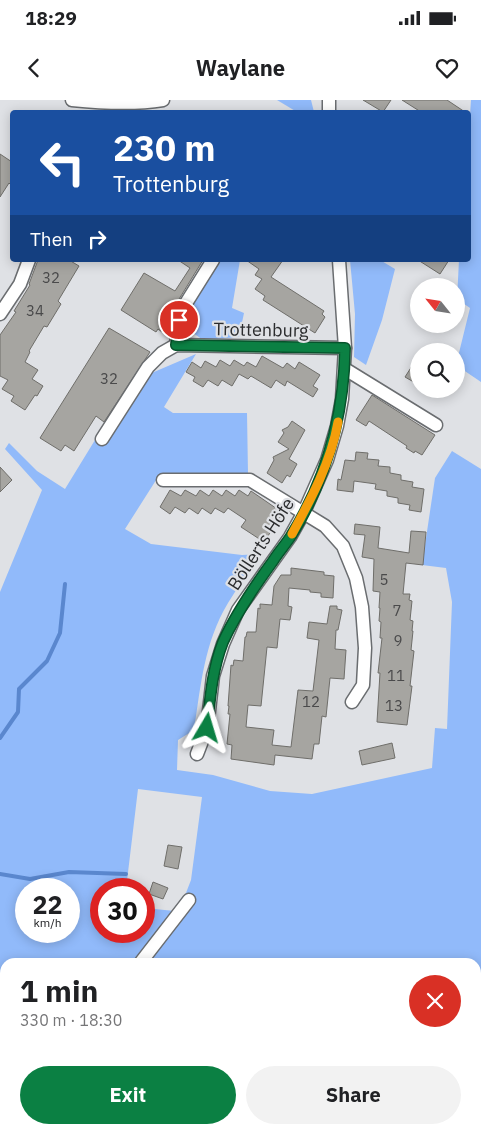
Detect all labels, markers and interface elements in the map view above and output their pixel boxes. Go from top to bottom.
text: 18:29 [25,6,77,30]
text: Waylane [196,53,285,82]
icon: back [20,54,48,82]
icon: heart [433,54,461,82]
text: 230 m [113,125,216,171]
icon: left [30,130,95,195]
text: Trottenburg [113,169,229,198]
icon: right [83,225,111,253]
text: Then [30,227,73,251]
house number: 32 [42,268,60,287]
north arrow [410,278,465,332]
map controls [410,278,465,398]
pin [158,299,200,341]
house number: 34 [26,301,44,320]
icon: arrive [165,306,193,334]
street label: Trottenburg [213,317,309,342]
button: search [410,343,465,398]
house number: 32 [100,369,118,388]
street label: Böllerts Höfe [222,493,299,594]
house number: 5 [379,570,389,589]
house number: 7 [392,601,402,620]
house number: 9 [393,631,403,650]
house number: 11 [387,666,405,685]
house number: 12 [302,692,320,711]
house number: 13 [385,696,403,715]
position arrow [180,701,232,753]
speed limit sign: 30 [90,878,155,943]
text: 22 [32,888,63,921]
text: km/h [33,915,62,930]
text: 1 min [20,971,98,1010]
button: close [409,975,461,1027]
text: 330 m · 18:30 [20,1010,122,1030]
button: Exit [20,1066,236,1124]
button: Share [246,1066,461,1124]

